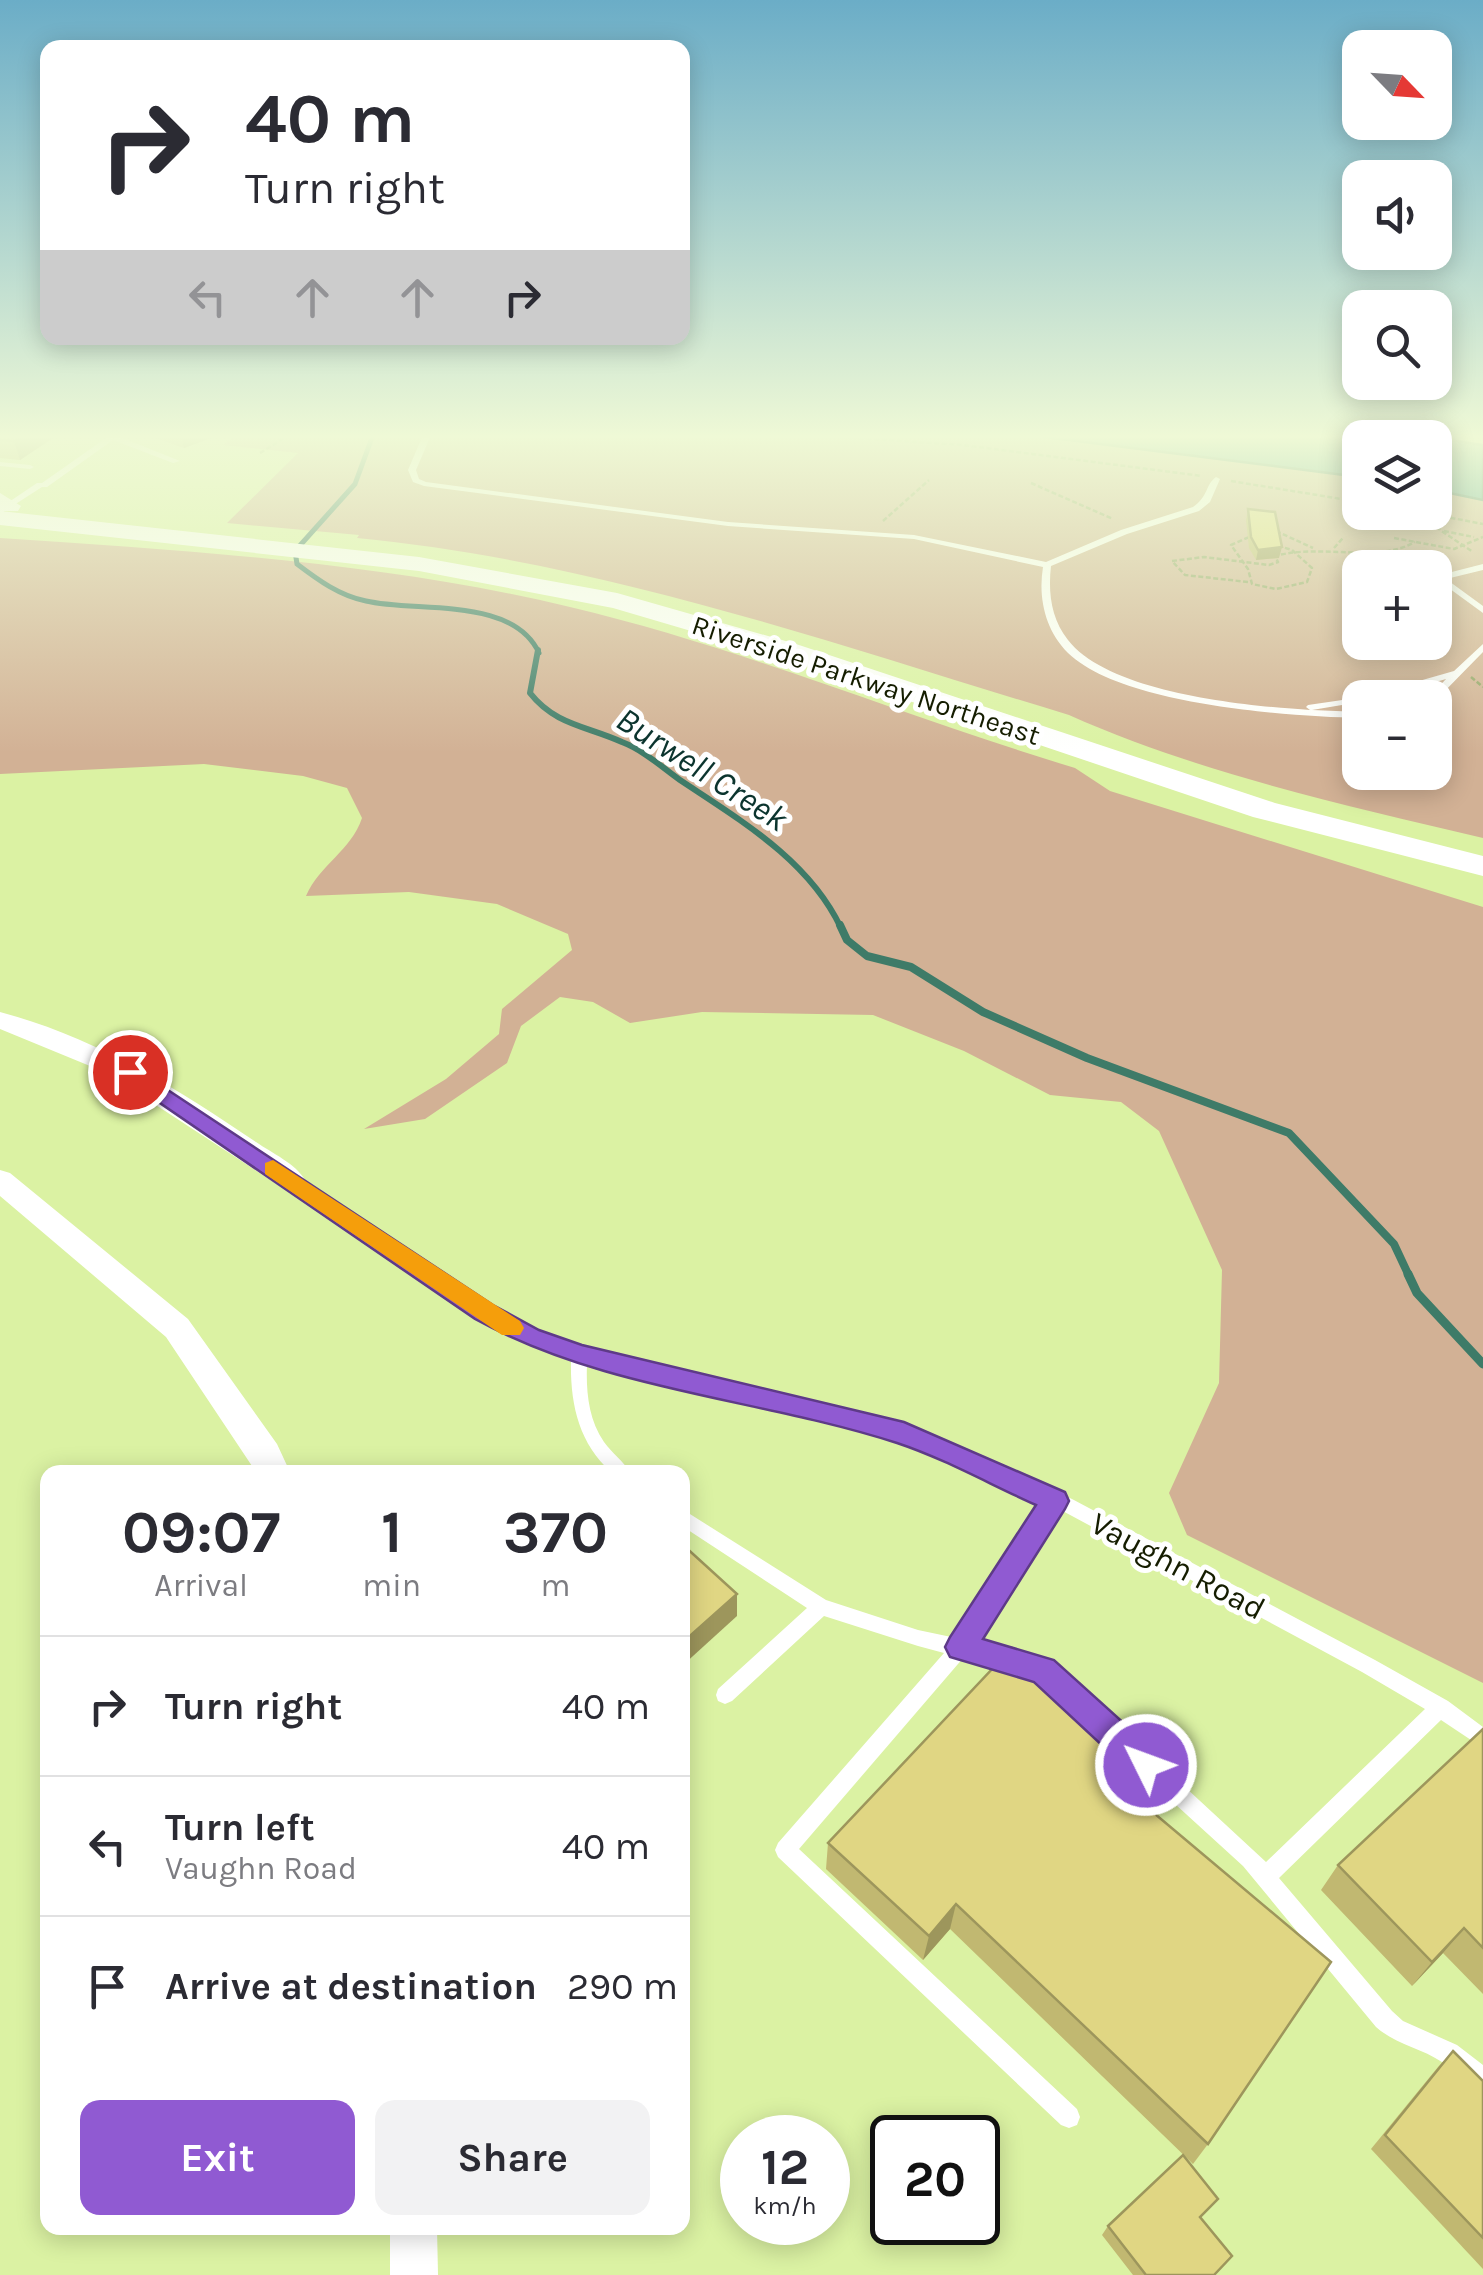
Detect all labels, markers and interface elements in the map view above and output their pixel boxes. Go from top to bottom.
north arrow [1342,30,1452,140]
map controls [1342,30,1452,790]
text: 40 m [245,78,415,160]
icon: right [80,80,210,210]
button: sound [1342,160,1452,270]
text: Turn right [245,162,445,214]
icon: left [180,270,235,325]
icon: ahead [285,270,340,325]
icon: ahead [390,270,445,325]
icon: right [495,270,550,325]
button: search [1342,290,1452,400]
button: layers [1342,420,1452,530]
button: + [1342,550,1452,660]
street label: Riverside Parkway Northeast [688,608,1044,752]
button: − [1342,680,1452,790]
water label: Burwell Creek [608,698,796,840]
pin [88,1030,173,1115]
icon: arrive [103,1045,158,1100]
text: 09:07 [122,1497,280,1567]
text: 1 [381,1497,402,1567]
text: 370 [503,1497,608,1567]
street label: Vaughn Road [1085,1505,1271,1627]
text: Arrival [154,1567,248,1604]
text: min [362,1567,421,1604]
text: m [541,1567,570,1604]
icon: right [80,1679,135,1734]
text: Turn right [165,1684,342,1729]
text: 40 m [562,1684,650,1729]
position arrow [1094,1713,1198,1817]
text: Turn left [165,1805,315,1850]
icon: left [80,1819,135,1874]
text: 40 m [562,1824,650,1869]
text: Vaughn Road [165,1850,357,1887]
icon: arrive [80,1959,135,2014]
text: Arrive at destination [165,1964,537,2009]
text: 290 m [567,1964,678,2009]
button: Exit [80,2100,355,2215]
button: Share [375,2100,650,2215]
speed limit sign: 20 [870,2115,1000,2245]
text: 12 [761,2138,809,2197]
text: km/h [753,2191,817,2220]

